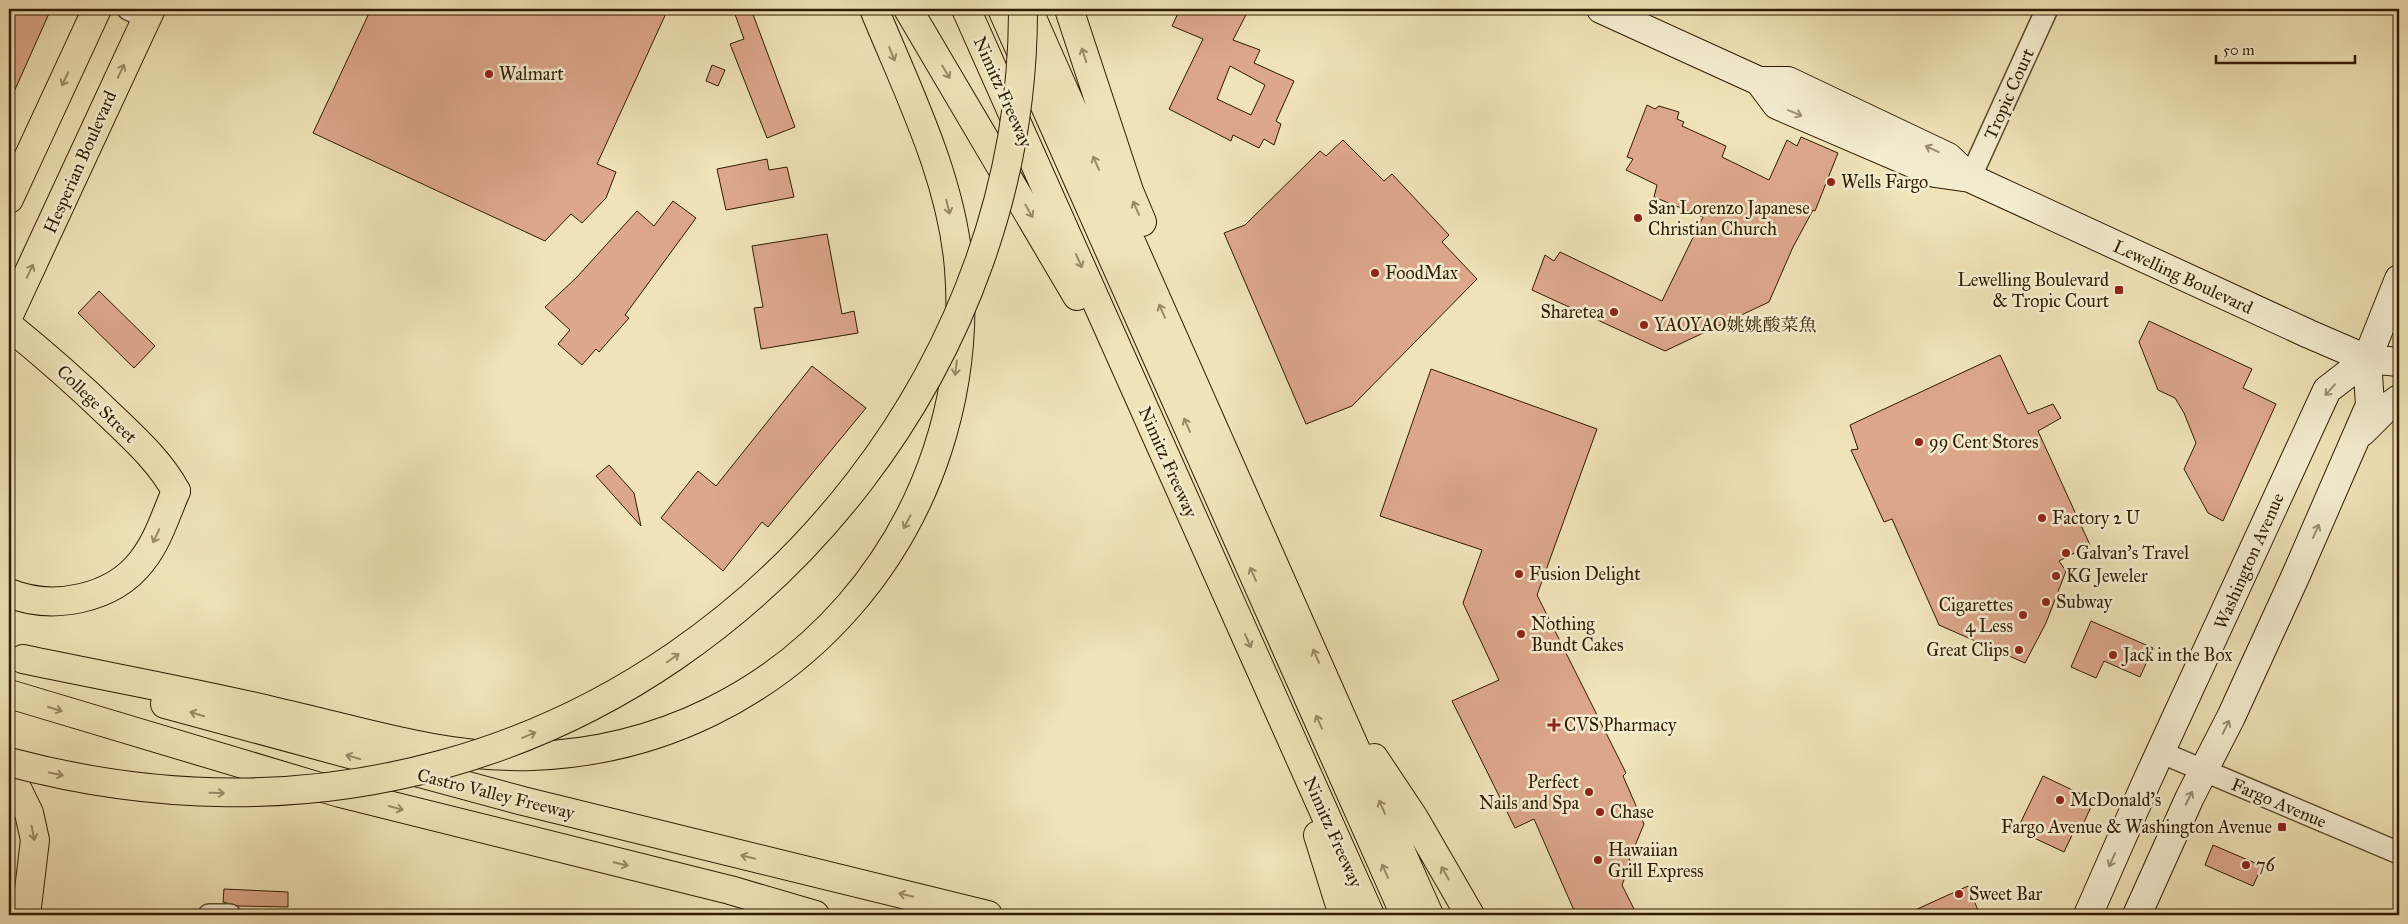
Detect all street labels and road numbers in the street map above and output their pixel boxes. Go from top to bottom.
street label: Nimitz Freeway [969,33,1038,151]
street label: Tropic Court [1979,45,2039,143]
street label: Hesperian Boulevard [39,87,121,237]
street label: Lewelling Boulevard [2109,235,2256,320]
street label: College Street [52,360,142,449]
street label: Nimitz Freeway [1134,403,1203,521]
street label: Washington Avenue [2209,490,2290,633]
street label: Castro Valley Freeway [415,764,577,824]
street label: Nimitz Freeway [1299,773,1368,891]
street label: Fargo Avenue [2228,773,2330,834]

